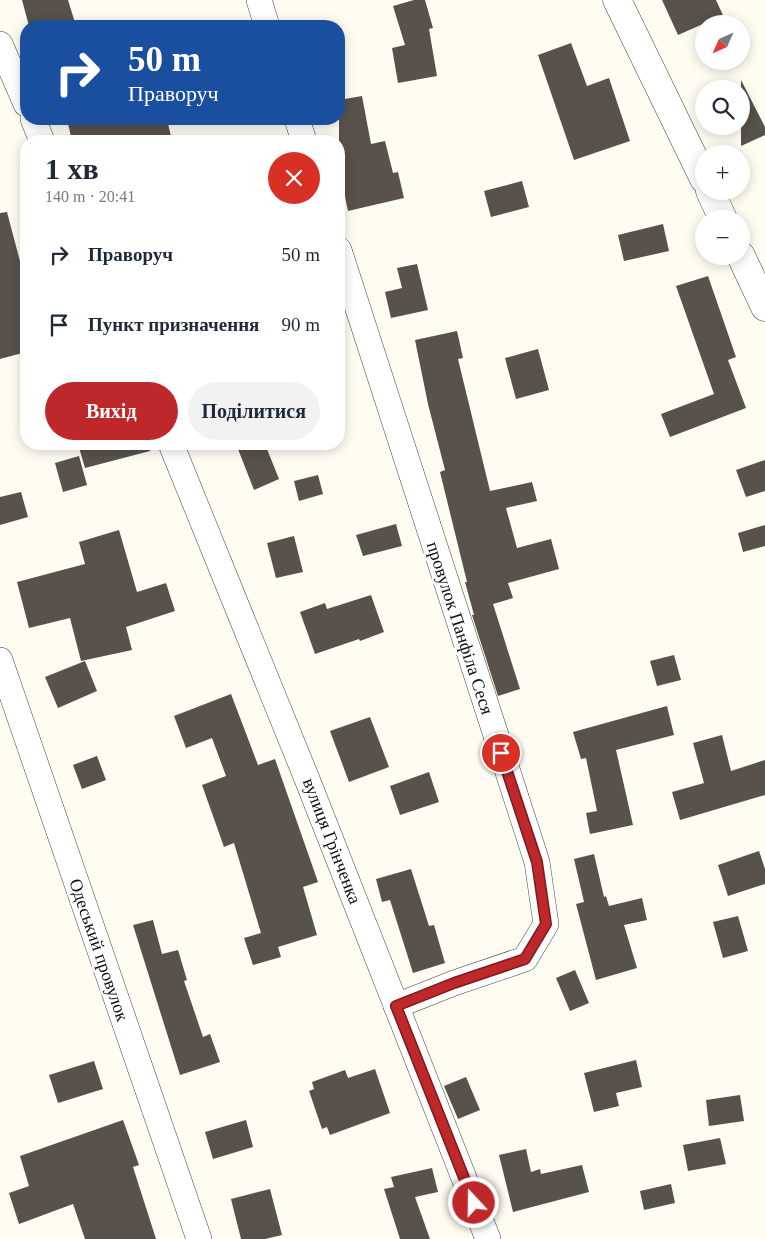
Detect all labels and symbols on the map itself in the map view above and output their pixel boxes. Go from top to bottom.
north arrow [695,15,750,70]
street label: провулок Панфіла Сеся [423,539,497,717]
pin [480,732,522,774]
street label: вулиця Грінченка [299,775,365,907]
street label: Одеський провулок [65,876,133,1024]
position arrow [447,1176,499,1228]

